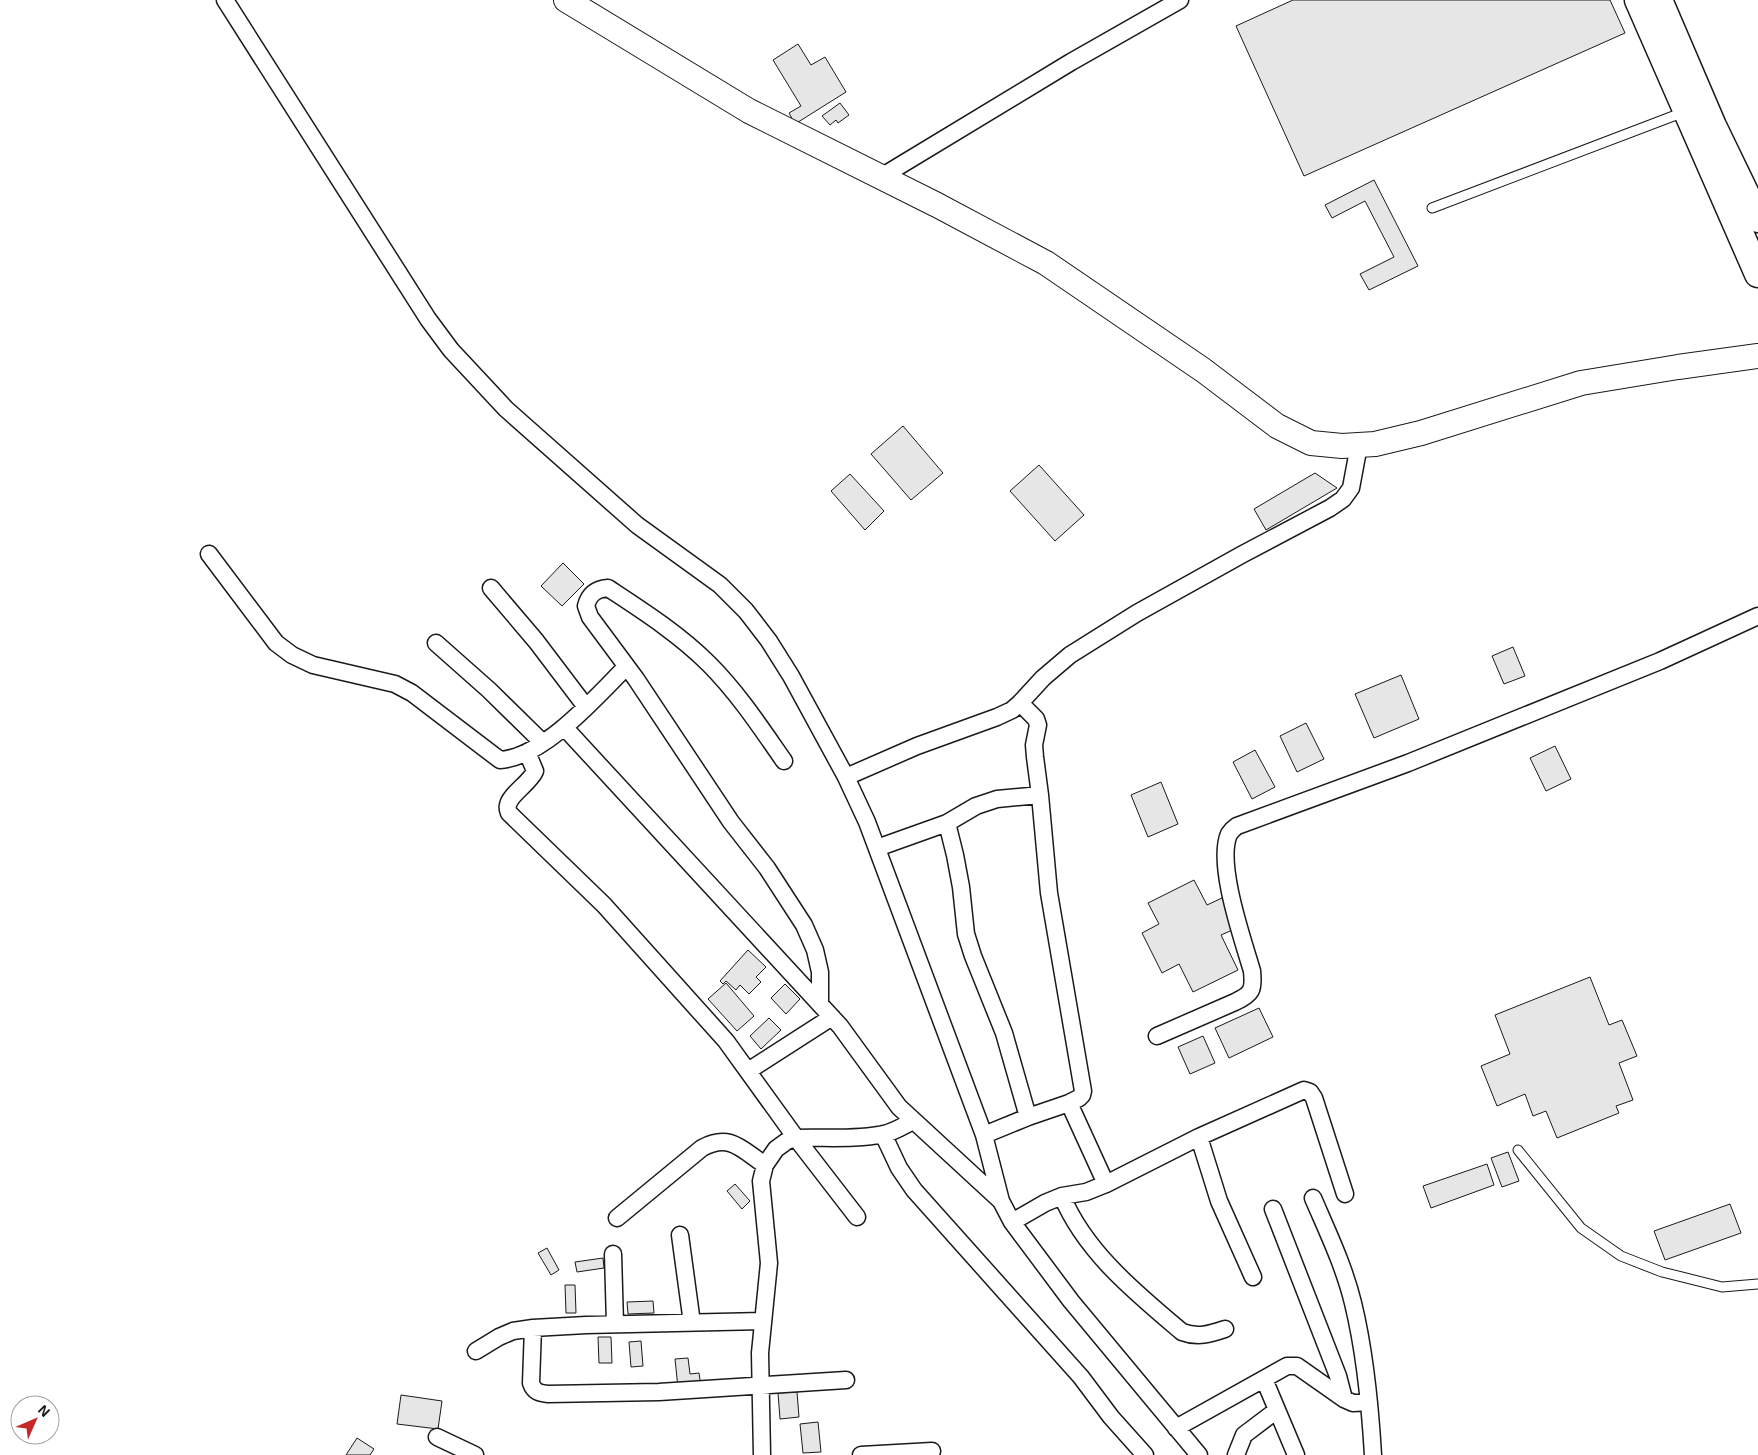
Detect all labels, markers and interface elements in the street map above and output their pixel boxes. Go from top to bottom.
north arrow [10,1395,60,1445]
text: N [35,1401,54,1420]

